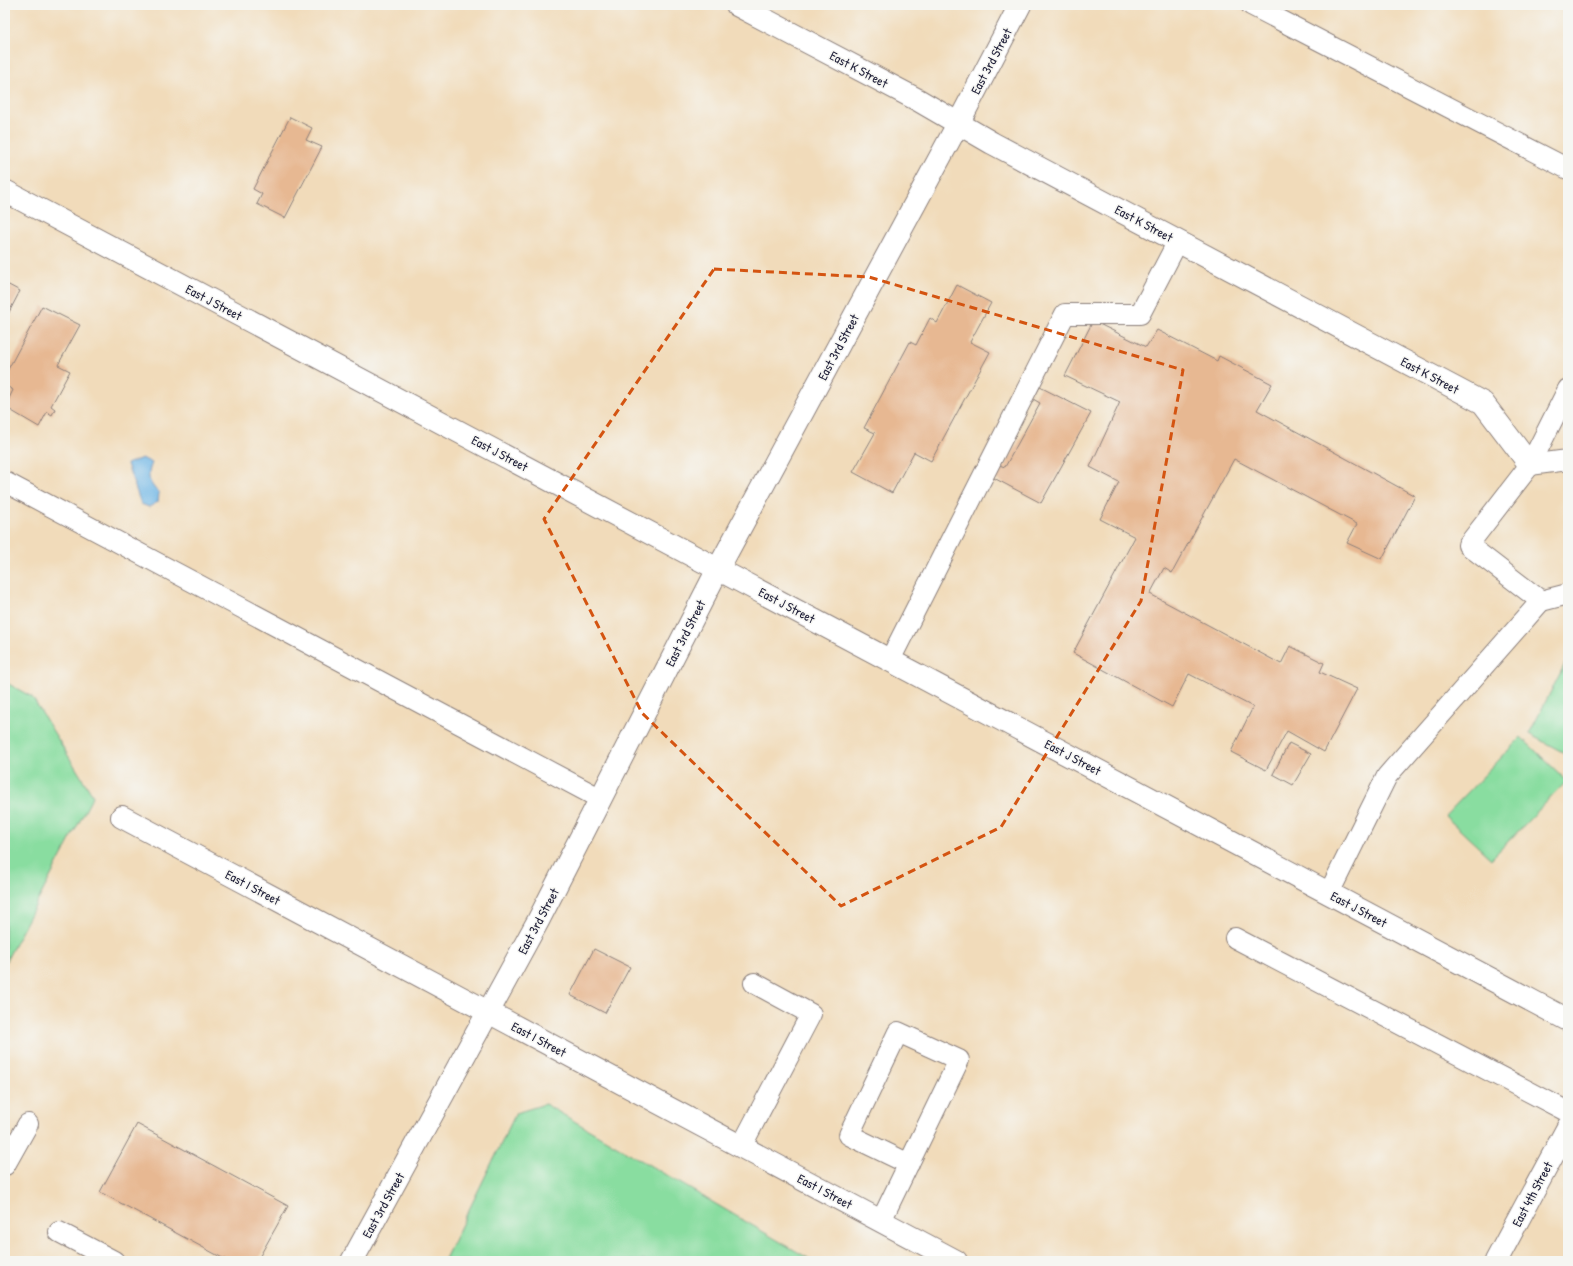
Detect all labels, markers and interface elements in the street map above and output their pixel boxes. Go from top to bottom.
street label: East 3rd Street [966,24,1016,97]
street label: East K Street [827,46,892,92]
street label: East K Street [1112,200,1177,246]
street label: East J Street [183,280,246,325]
street label: East 3rd Street [813,310,863,383]
street label: East K Street [1398,352,1463,398]
street label: East J Street [469,431,532,476]
street label: East J Street [756,583,819,628]
street label: East 3rd Street [661,596,710,669]
street label: East J Street [1042,735,1105,780]
street label: East I Street [222,865,284,909]
street label: East 3rd Street [513,884,563,957]
street label: East J Street [1328,887,1391,932]
street label: East I Street [508,1017,570,1061]
street label: East 4th Street [1507,1158,1557,1230]
street label: East 3rd Street [358,1168,409,1241]
street label: East I Street [794,1169,856,1213]

